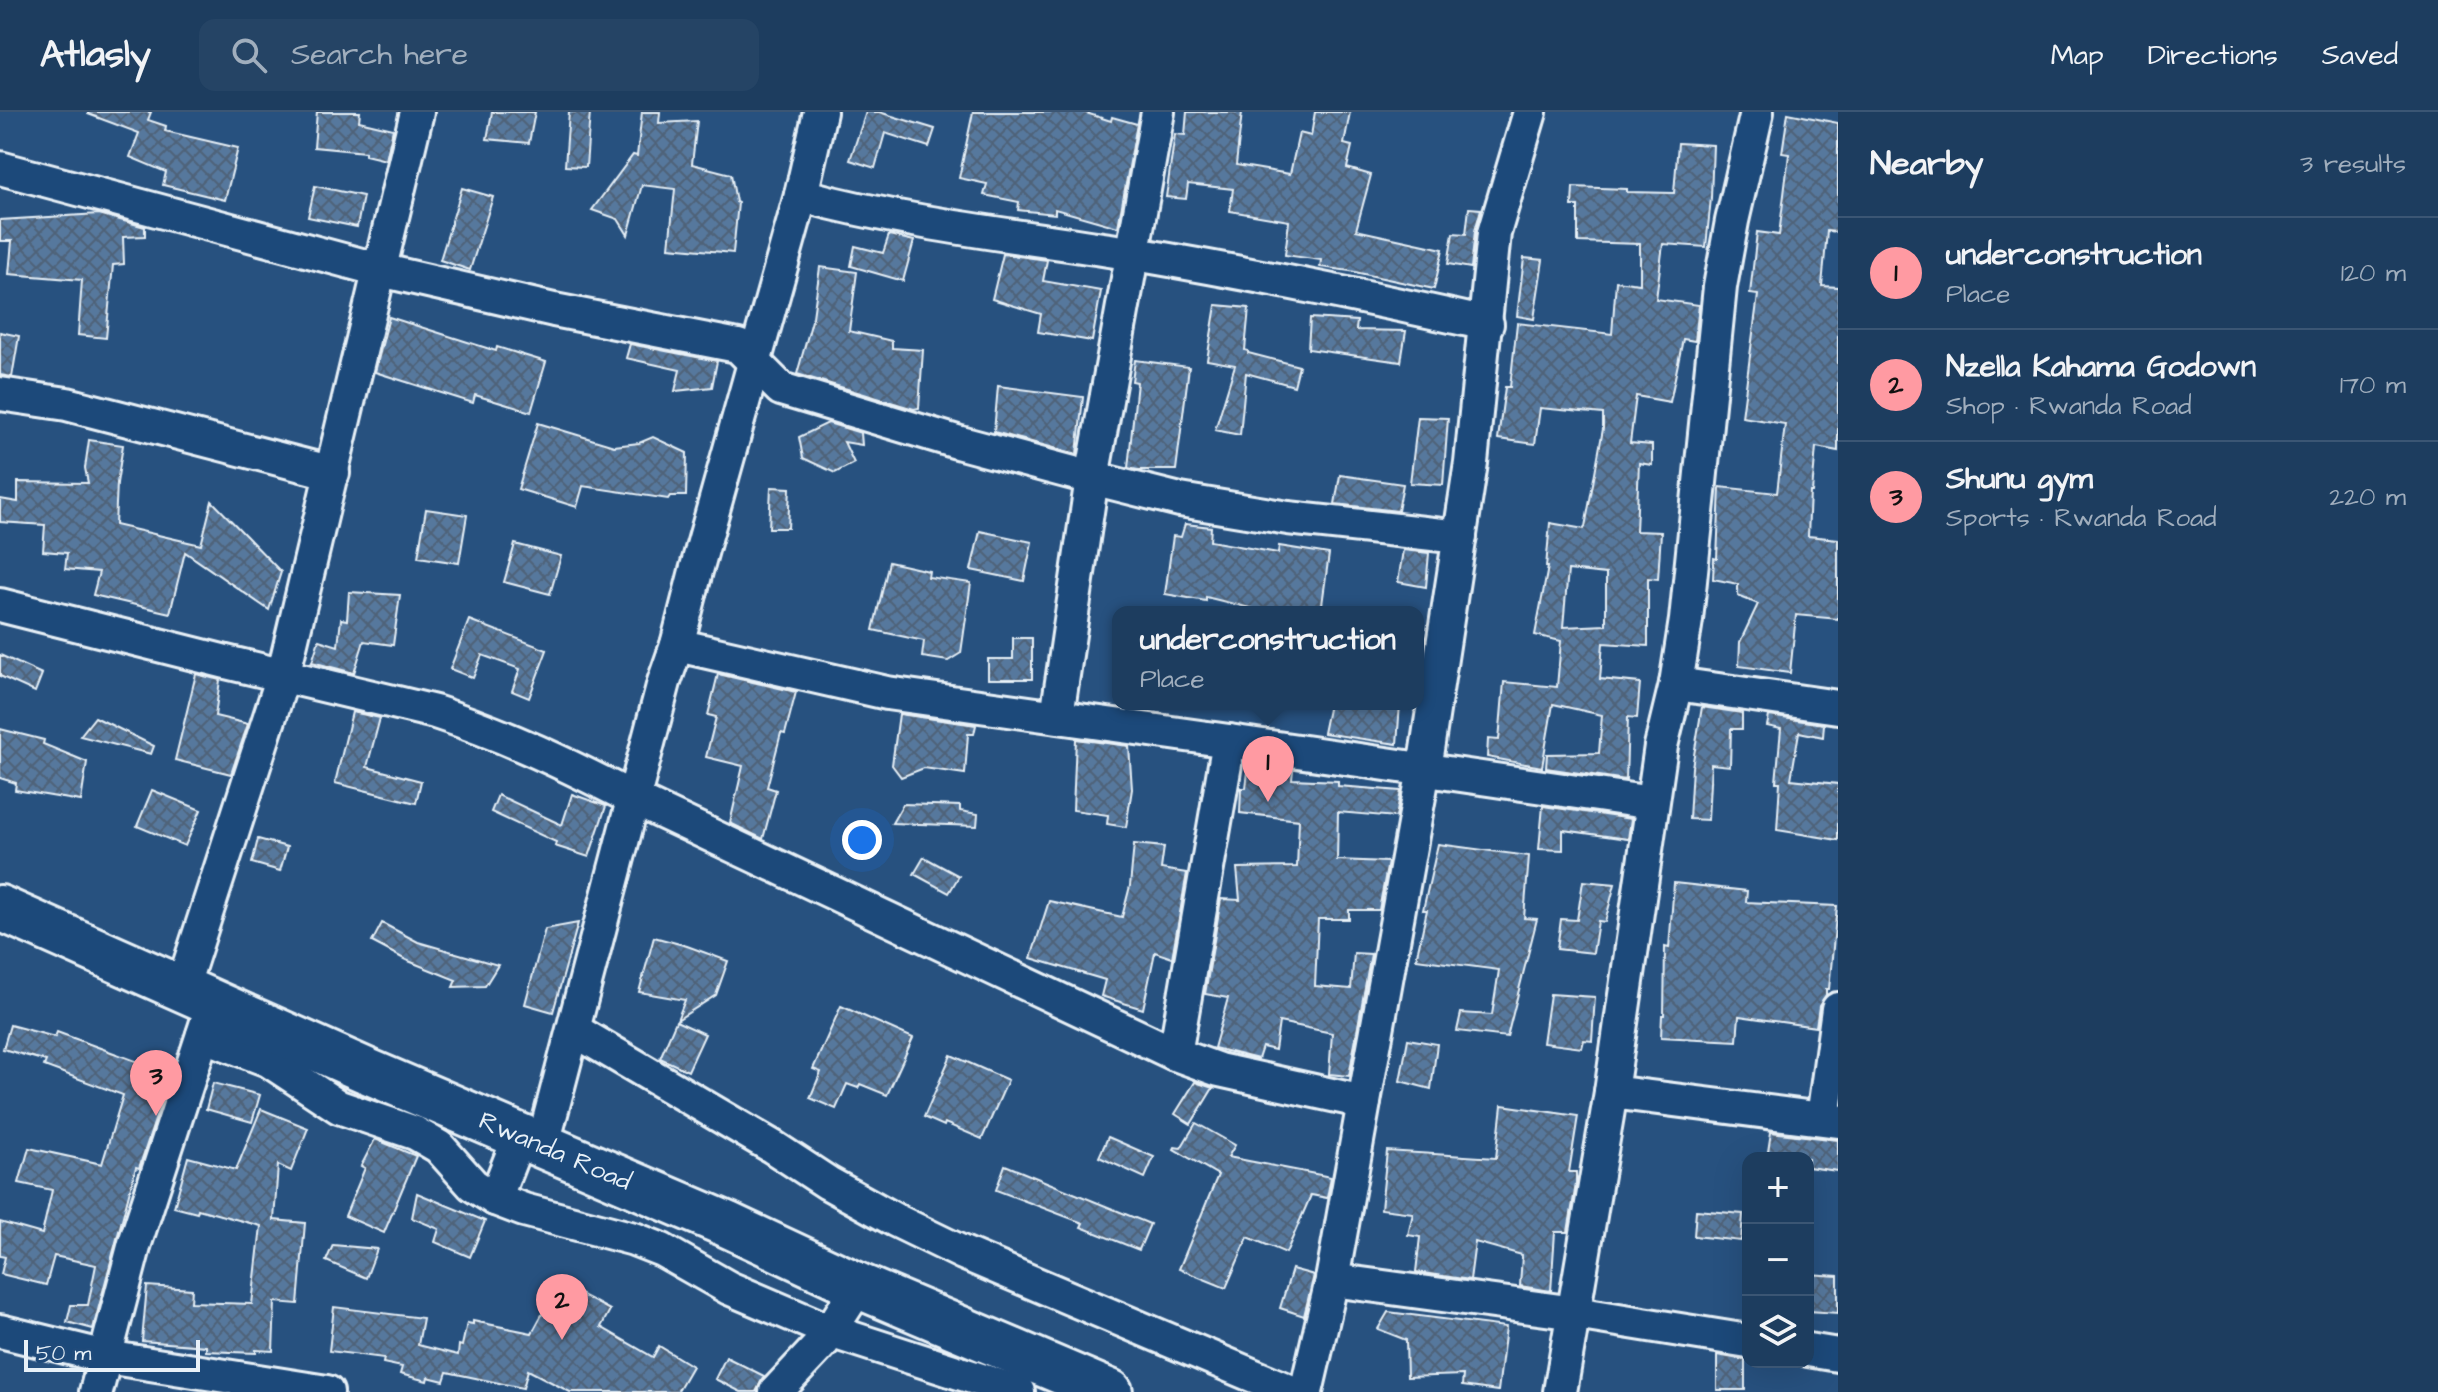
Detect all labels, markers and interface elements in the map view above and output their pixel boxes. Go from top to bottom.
search box [199,19,759,91]
text: Atlasly [40,29,151,81]
icon: search [227,33,271,77]
text: Search here [291,34,468,76]
text: Map [2051,36,2104,75]
text: Directions [2148,36,2278,75]
text: Saved [2322,36,2398,75]
text: Nearby [1870,140,1984,188]
text: 3 results [2300,146,2406,182]
text: underconstruction [1946,234,2202,276]
text: 1 [1894,255,1898,291]
text: 120 m [2341,255,2406,291]
text: Place [1946,276,2010,312]
text: Nzella Kahama Godown [1946,346,2256,388]
text: 2 [1889,367,1903,403]
text: 170 m [2340,367,2406,403]
text: Shop · Rwanda Road [1946,388,2192,424]
text: Shunu gym [1946,458,2093,500]
text: 3 [1889,479,1903,515]
text: 220 m [2329,479,2406,515]
text: Sports · Rwanda Road [1946,500,2217,536]
popup [1112,606,1424,710]
text: underconstruction [1140,619,1396,661]
text: Place [1140,661,1205,697]
pin: 1 [1242,736,1294,802]
your location [842,820,882,860]
pin: 3 [130,1050,182,1116]
street label: Rwanda Road [473,1103,637,1200]
map controls [1742,1152,1814,1368]
button: + [1742,1152,1814,1224]
button: − [1742,1224,1814,1296]
pin: 2 [536,1274,588,1340]
button: layers [1742,1296,1814,1368]
scale bar [24,1336,200,1372]
text: 50 m [36,1338,91,1369]

